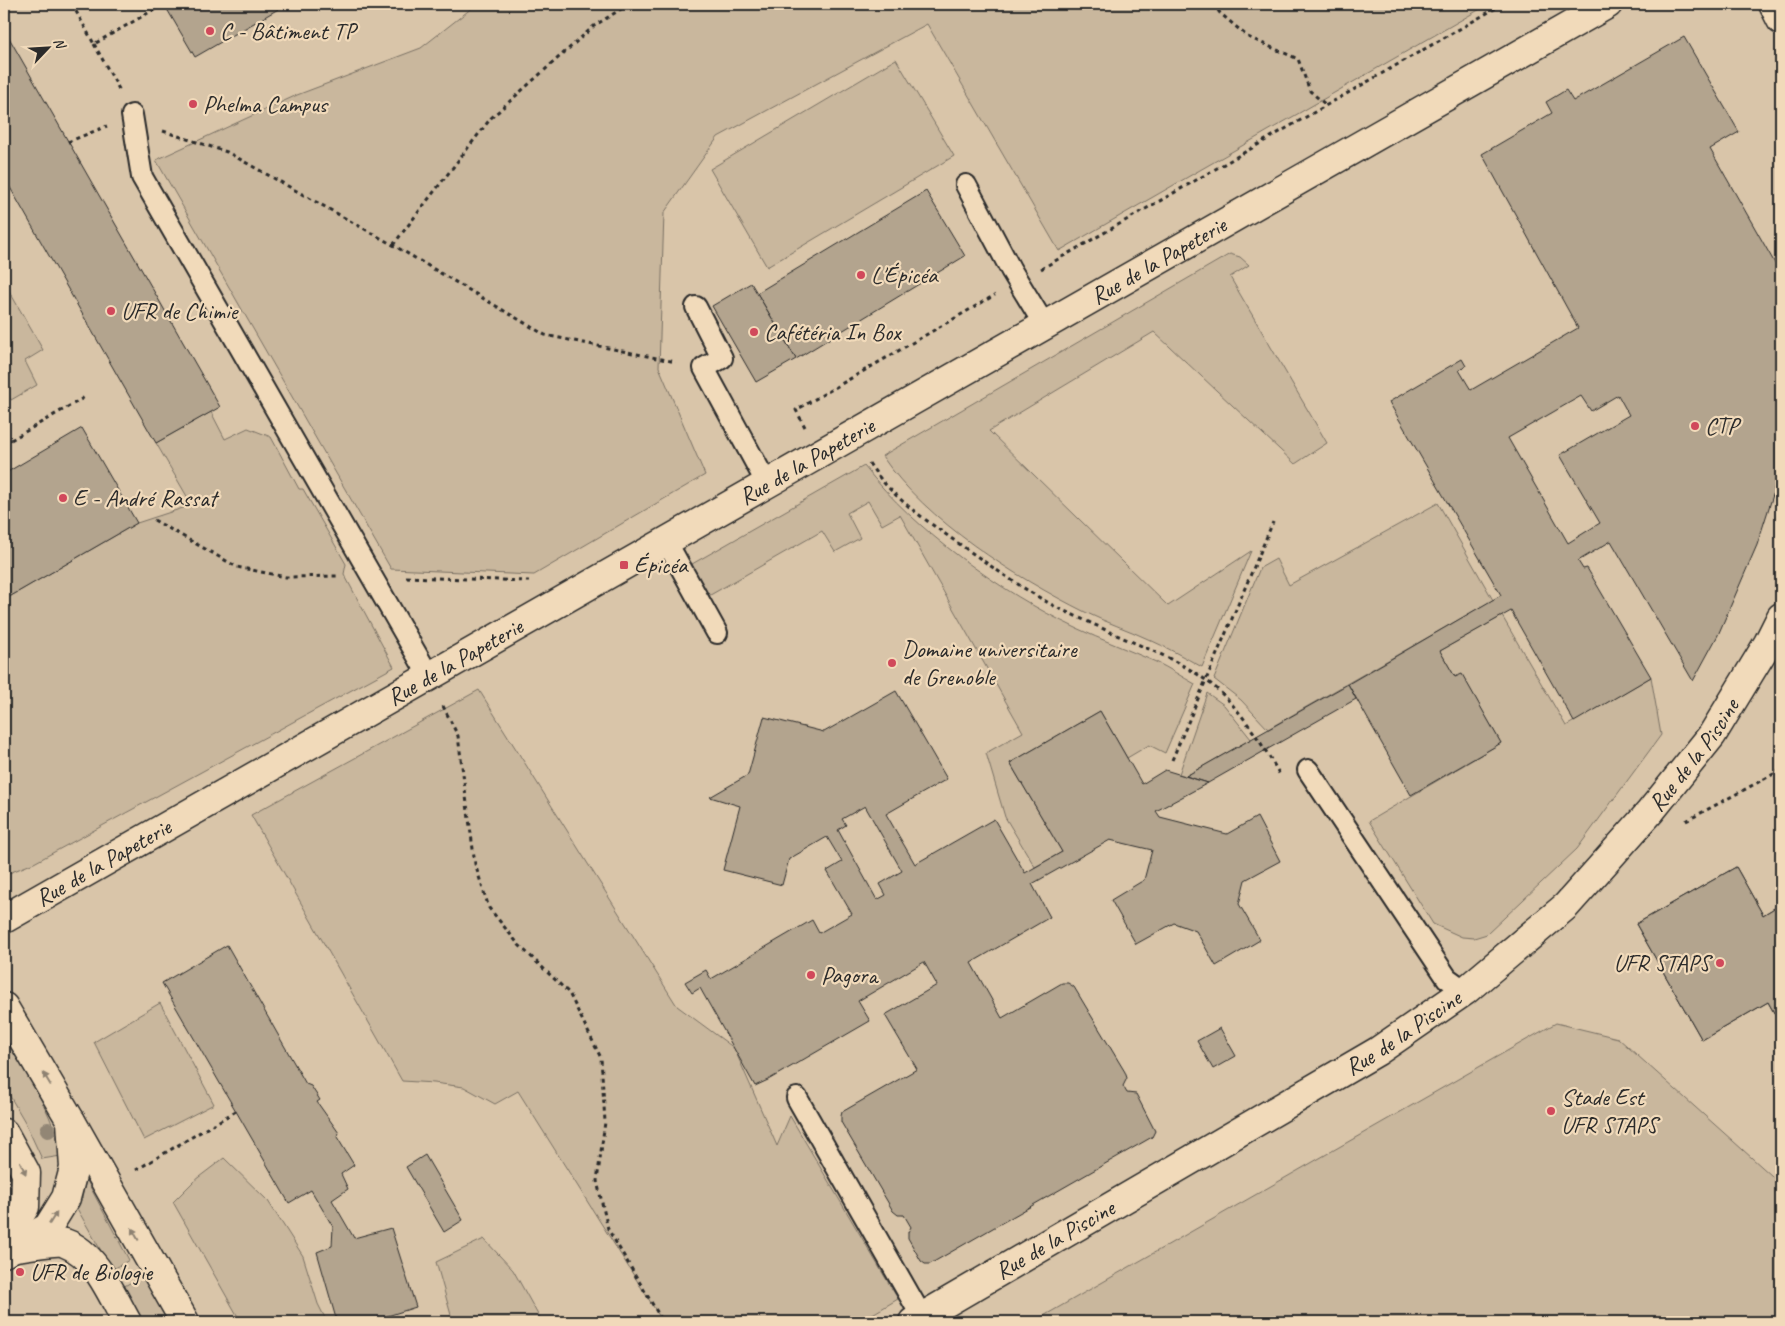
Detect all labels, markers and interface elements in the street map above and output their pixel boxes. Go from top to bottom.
place label: C - Bâtiment TP [220,16,358,46]
north arrow [22,22,72,72]
marker: C - Bâtiment TP [204,25,216,37]
text: N [50,35,70,52]
place label: Phelma Campus [203,89,329,119]
marker: Phelma Campus [187,98,199,110]
street label: Rue de la Papeterie [1085,209,1233,311]
place label: L'Épicéa [871,260,939,290]
marker: L'Épicéa [855,269,867,281]
place label: UFR de Chimie [121,296,239,326]
marker: UFR de Chimie [105,305,117,317]
place label: Cafétéria In Box [764,317,902,347]
marker: Cafétéria In Box [748,326,760,338]
street label: Rue de la Papeterie [733,410,882,512]
place label: CTP [1705,411,1742,441]
marker: CTP [1689,420,1701,432]
place label: E - André Rassat [73,483,220,513]
marker: E - André Rassat [57,492,69,504]
place label: Épicéa [634,550,689,580]
marker: Épicéa [618,559,630,571]
street label: Rue de la Papeterie [382,610,530,712]
place label: Domaine universitaire de Grenoble [902,634,1079,692]
marker: Domaine universitaire de Grenoble [886,657,898,669]
street label: Rue de la Piscine [1642,691,1747,817]
street label: Rue de la Papeterie [30,811,178,913]
place label: UFR STAPS [1614,948,1713,978]
marker: UFR STAPS [1714,957,1726,969]
place label: Pagora [821,960,879,990]
marker: Pagora [805,969,817,981]
street label: Rue de la Piscine [1339,982,1469,1082]
one-way arrow [42,1073,51,1086]
place label: Stade Est UFR STAPS [1561,1082,1661,1140]
marker: Stade Est UFR STAPS [1545,1105,1557,1117]
one-way arrow [19,1161,27,1175]
street label: Rue de la Piscine [989,1192,1122,1286]
one-way arrow [49,1212,58,1225]
one-way arrow [131,1227,139,1241]
place label: UFR de Biologie [30,1257,154,1287]
marker: UFR de Biologie [14,1266,26,1278]

